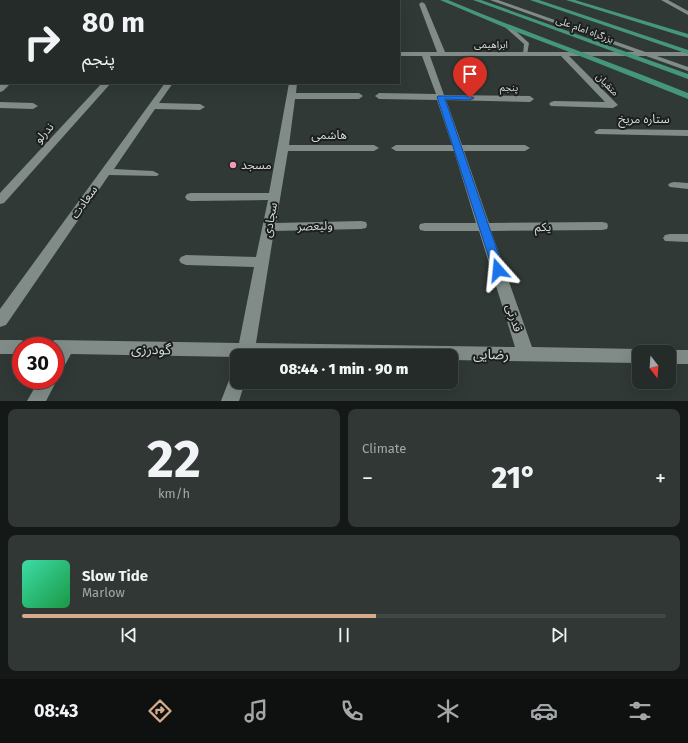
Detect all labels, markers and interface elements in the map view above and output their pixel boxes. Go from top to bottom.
text: 80 m [82,6,145,39]
street label: بزرگراه امام علی [554,14,615,48]
icon: right [16,16,68,68]
street label: ابراهیمی [474,39,508,51]
text: پنجم [82,48,115,70]
pin [453,57,487,98]
icon: arrive [459,63,481,85]
street label: متقیان [593,71,621,99]
street label: پنجم [500,82,518,95]
street label: ستاره مریخ [618,112,670,128]
street label: ندرلو [31,120,57,146]
street label: هاشمی [311,128,347,142]
place label: مسجد [241,158,272,172]
marker: مسجد [228,160,238,170]
street label: سعادت [68,183,100,221]
street label: سجادی [260,201,280,239]
street label: ولیعصر [296,218,333,234]
street label: یکم [535,220,551,236]
position arrow [477,249,519,291]
street label: قدرتی [503,302,525,334]
speed limit sign: 30 [12,337,64,389]
street label: گودرزی [131,341,171,358]
north arrow [632,345,676,389]
map controls [632,345,676,389]
street label: رضایی [473,346,509,363]
text: 08:44 · 1 min · 90 m [280,360,408,378]
text: 22 [147,428,201,491]
text: Climate [362,441,406,456]
text: 21° [492,460,536,496]
text: − [362,465,373,492]
text: + [655,465,666,492]
text: km/h [158,486,190,501]
text: Slow Tide [82,567,148,585]
text: Marlow [82,585,125,600]
icon: previous [118,624,140,646]
icon: pause [333,624,355,646]
icon: next [548,624,570,646]
icon: directions [146,697,174,725]
icon: music [242,697,270,725]
icon: phone [338,697,366,725]
icon: climate [434,697,462,725]
icon: car [530,697,558,725]
icon: filters [626,697,654,725]
text: 08:43 [34,700,78,722]

